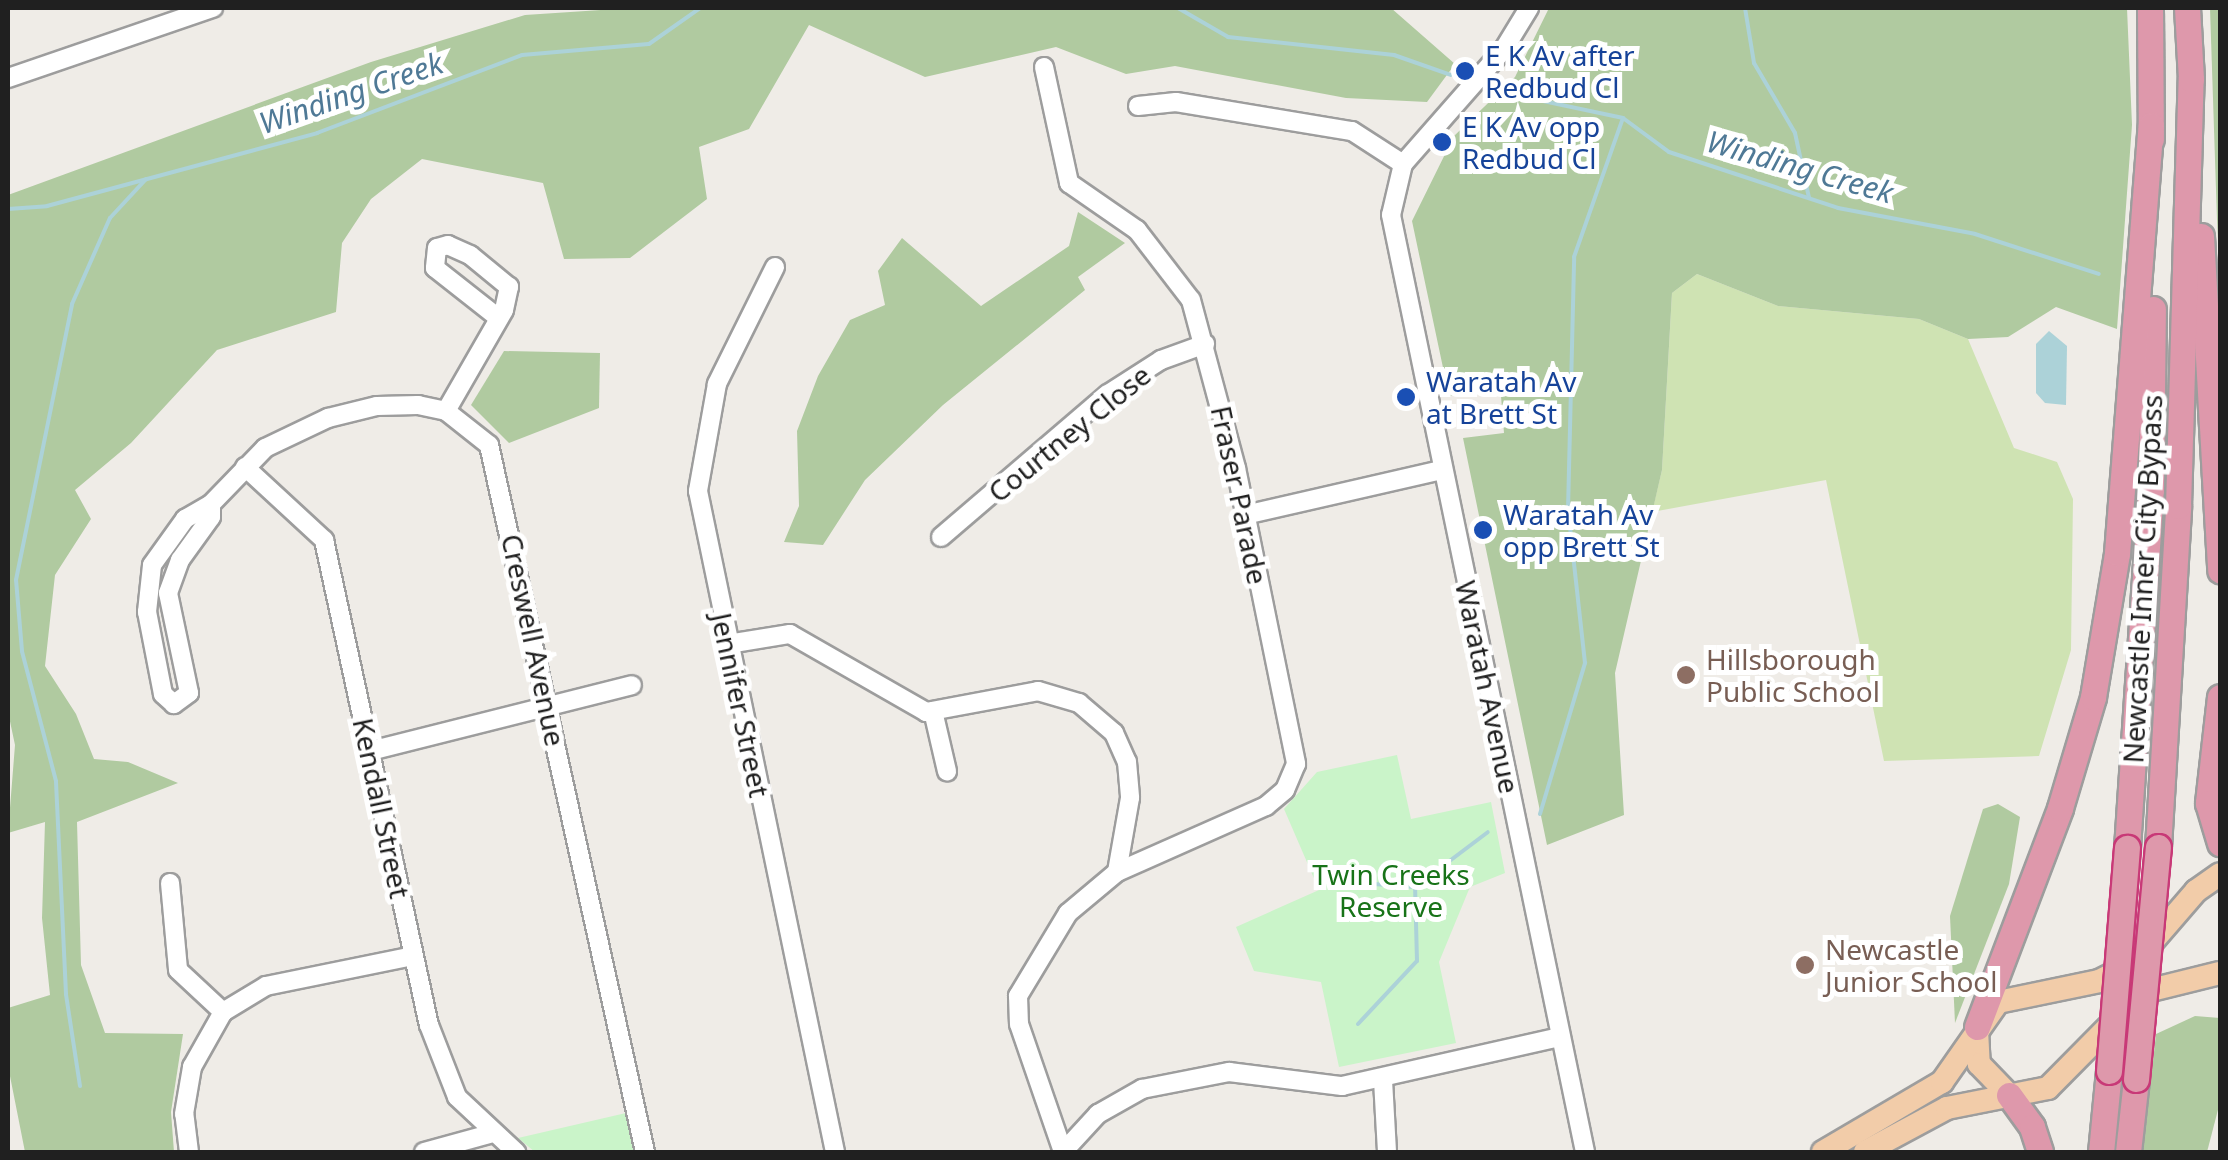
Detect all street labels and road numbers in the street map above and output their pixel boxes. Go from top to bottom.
street label: Courtney Close [981,357,1157,509]
street label: Newcastle Inner City Bypass [2116,394,2168,764]
street label: Fraser Parade [1205,403,1275,587]
street label: Creswell Avenue [495,531,573,749]
street label: Waratah Avenue [1449,578,1527,796]
street label: Jennifer Street [705,610,777,800]
street label: Kendall Street [347,715,417,901]

